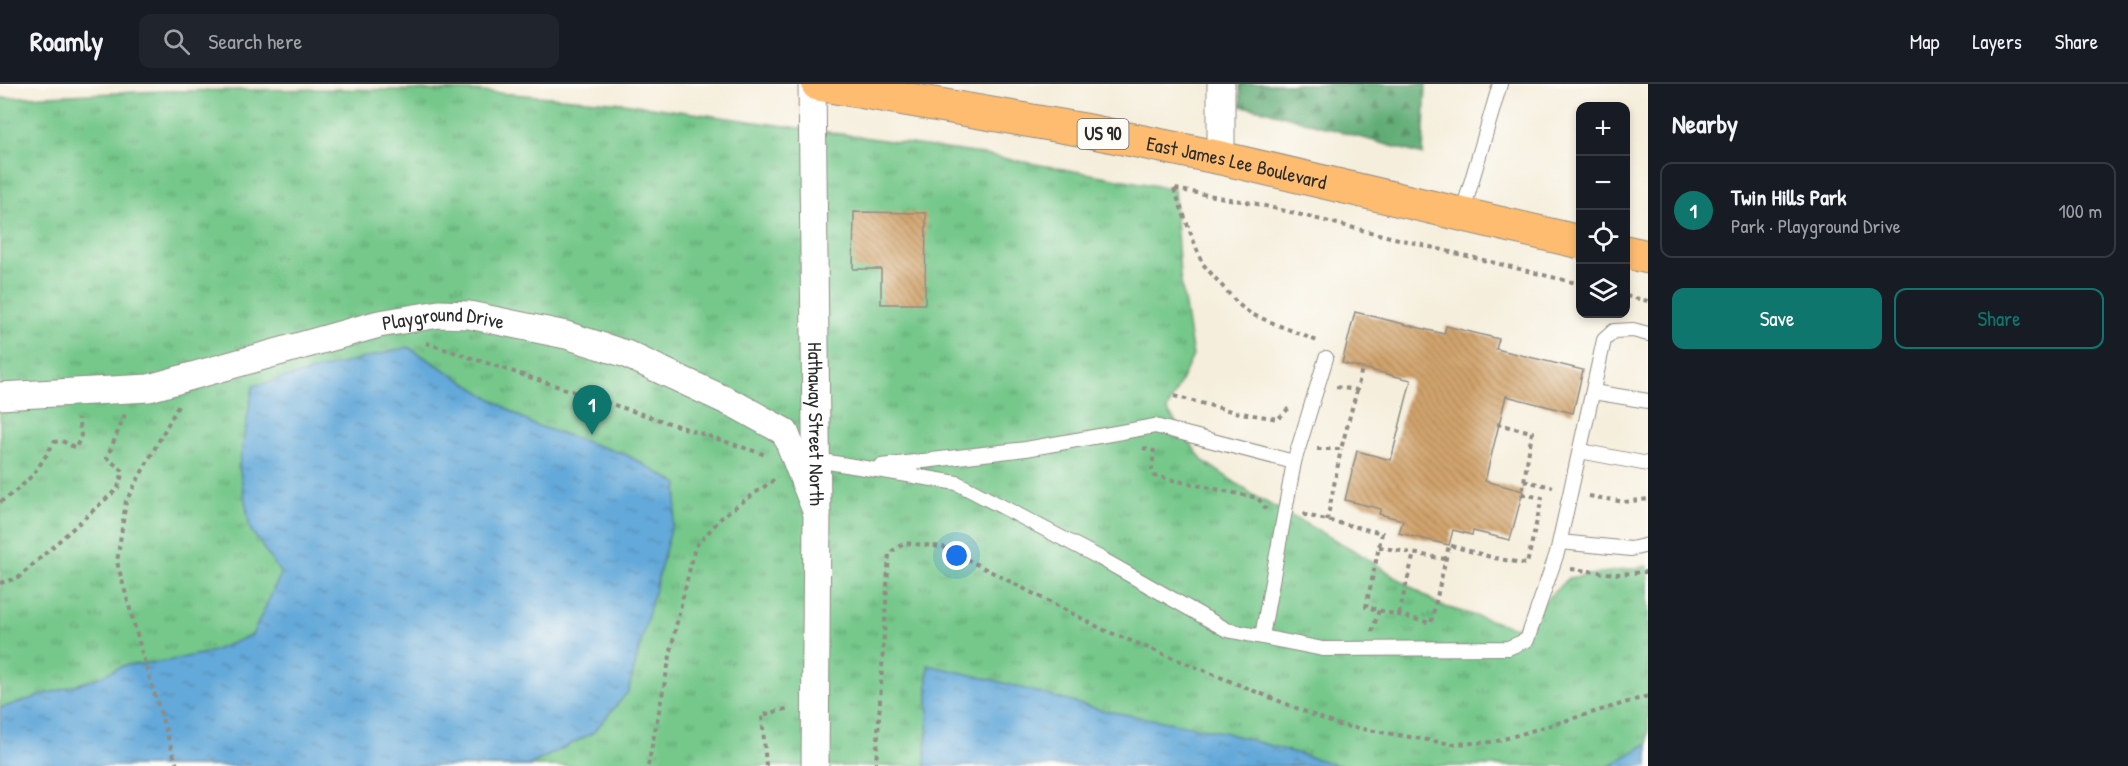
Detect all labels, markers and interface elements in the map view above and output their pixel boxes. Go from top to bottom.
search box [139,14,559,68]
text: Roamly [30,22,103,60]
icon: search [160,25,193,58]
text: Search here [208,26,302,56]
text: Map [1910,27,1939,56]
text: Layers [1972,27,2022,56]
text: Share [2055,27,2098,56]
map controls [1576,102,1630,318]
button: + [1576,102,1630,156]
text: Nearby [1672,106,1738,141]
road number: US 90 [1078,119,1128,149]
street label: East James Lee Boulevard [1144,129,1330,195]
button: − [1576,156,1630,210]
text: Twin Hills Park [1731,182,1846,212]
text: 1 [1690,197,1697,224]
text: 100 m [2059,197,2102,224]
button: locate [1576,210,1630,264]
text: Park · Playground Drive [1731,212,1901,239]
button: layers [1576,264,1630,318]
button: Save [1672,288,1882,349]
button: Share [1894,288,2104,349]
street label: Playground Drive [380,300,507,336]
street label: Hathaway Street North [802,342,831,506]
pin: 1 [572,386,612,435]
your location [942,541,971,570]

